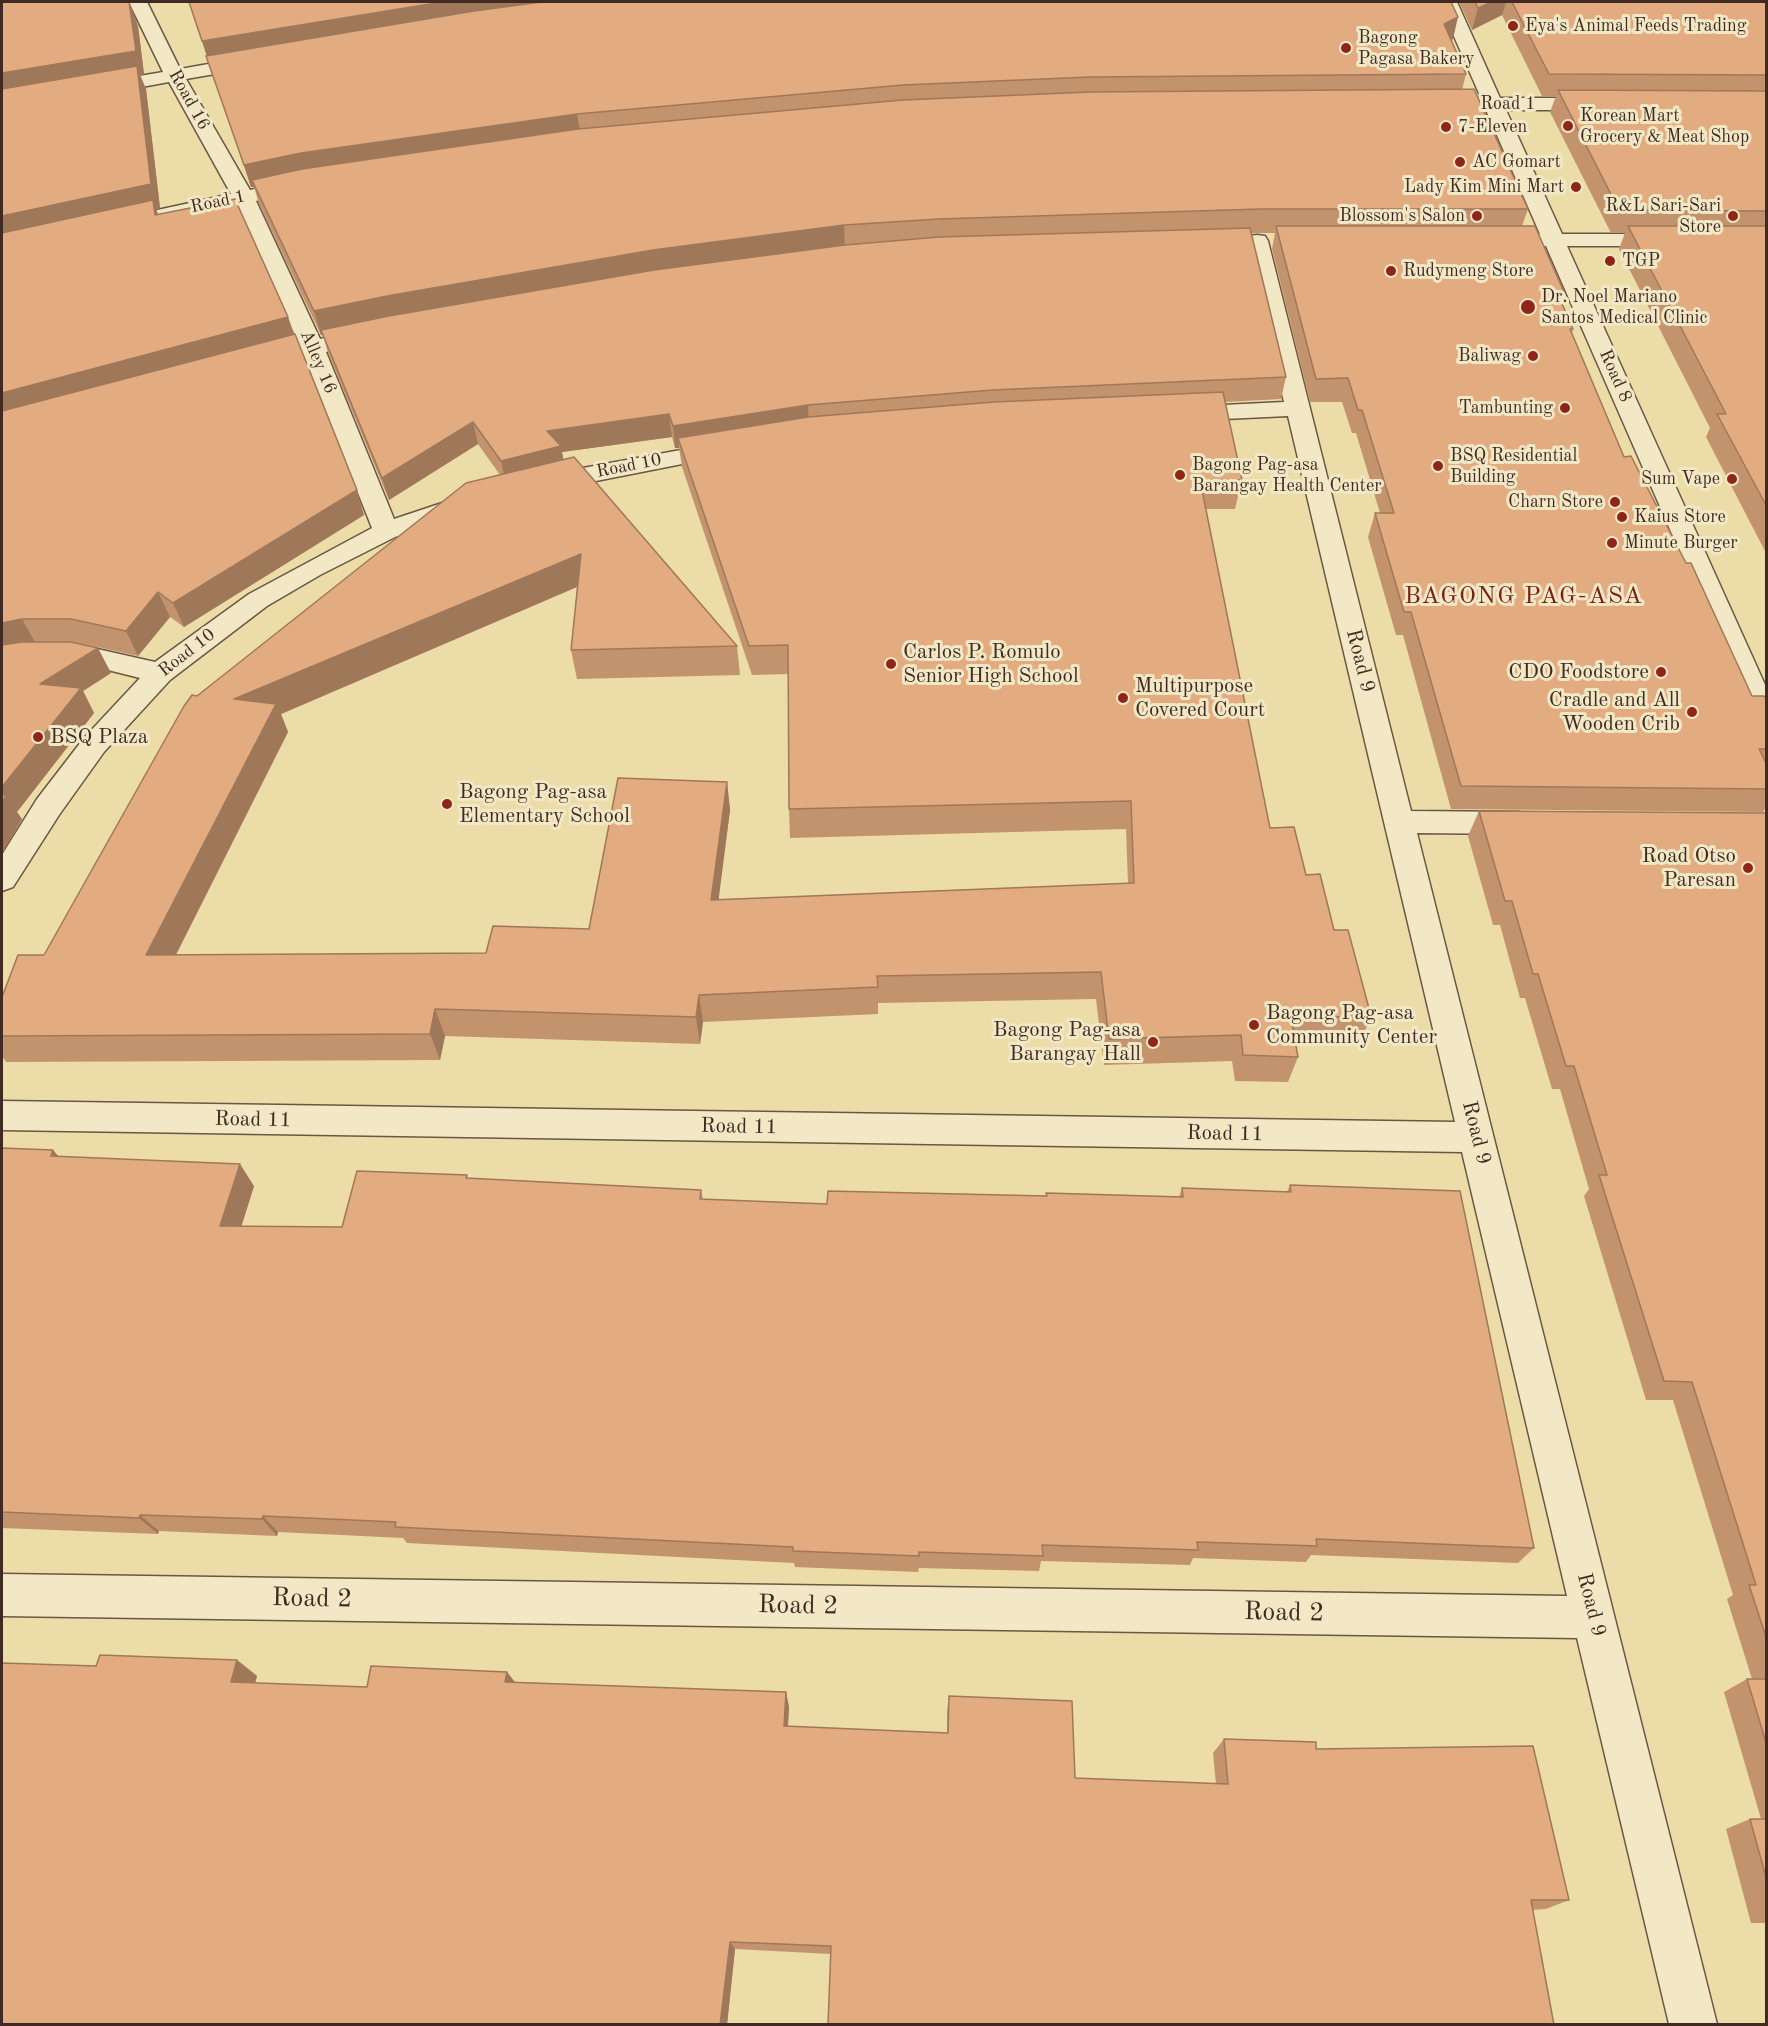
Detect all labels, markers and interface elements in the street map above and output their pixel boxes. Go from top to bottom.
place label: Eya's Animal Feeds Trading [1525,15,1746,37]
marker: Eya's Animal Feeds Trading [1506,19,1520,33]
place label: Bagong Pagasa Bakery [1358,27,1475,70]
marker: Bagong Pagasa Bakery [1339,41,1353,55]
street label: Road 16 [164,66,214,134]
street label: Road 1 [1480,93,1536,115]
place label: Korean Mart Grocery & Meat Shop [1580,105,1749,148]
place label: 7-Eleven [1458,116,1527,138]
marker: Korean Mart Grocery & Meat Shop [1561,119,1575,133]
marker: 7-Eleven [1439,120,1453,134]
place label: AC Gomart [1472,151,1561,173]
marker: AC Gomart [1453,155,1467,169]
place label: Lady Kim Mini Mart [1404,176,1564,198]
marker: Lady Kim Mini Mart [1569,180,1583,194]
street label: Road 1 [189,186,247,218]
place label: R&L Sari-Sari Store [1606,195,1721,238]
place label: Blossom's Salon [1339,205,1465,227]
marker: Blossom's Salon [1470,209,1484,223]
marker: R&L Sari-Sari Store [1726,209,1740,223]
place label: TGP [1622,250,1660,272]
marker: TGP [1603,254,1617,268]
place label: Rudymeng Store [1403,260,1534,282]
marker: Rudymeng Store [1384,264,1398,278]
place label: Dr. Noel Mariano Santos Medical Clinic [1541,286,1707,328]
marker: Dr. Noel Mariano Santos Medical Clinic [1519,298,1537,316]
street label: Alley 16 [295,327,341,397]
place label: Baliwag [1458,345,1521,367]
street label: Road 8 [1594,346,1636,406]
marker: Baliwag [1526,349,1540,363]
place label: Tambunting [1459,397,1553,419]
marker: Tambunting [1558,401,1572,415]
place label: BSQ Residential Building [1450,445,1577,488]
street label: Road 10 [595,449,663,483]
place label: Bagong Pag-asa Barangay Health Center [1192,454,1382,496]
marker: BSQ Residential Building [1431,459,1445,473]
marker: Bagong Pag-asa Barangay Health Center [1173,468,1187,482]
place label: Sum Vape [1641,468,1720,490]
marker: Sum Vape [1725,472,1739,486]
place label: Charn Store [1508,491,1603,513]
marker: Charn Store [1608,495,1622,509]
place label: Kaius Store [1634,506,1726,528]
marker: Kaius Store [1615,510,1629,524]
place label: Minute Burger [1624,532,1738,554]
marker: Minute Burger [1605,536,1619,550]
district label: BAGONG PAG-ASA [1404,583,1644,611]
street label: Road 10 [154,624,220,682]
street label: Road 9 [1340,626,1380,696]
place label: Carlos P. Romulo Senior High School [903,639,1079,689]
marker: Carlos P. Romulo Senior High School [884,657,898,671]
place label: CDO Foodstore [1508,659,1649,685]
marker: CDO Foodstore [1654,665,1668,679]
place label: Multipurpose Covered Court [1135,673,1265,723]
place label: Cradle and All Wooden Crib [1549,687,1680,737]
marker: Multipurpose Covered Court [1116,691,1130,705]
marker: Cradle and All Wooden Crib [1685,705,1699,719]
place label: BSQ Plaza [50,724,148,750]
marker: BSQ Plaza [31,730,45,744]
place label: Bagong Pag-asa Elementary School [459,779,630,829]
marker: Bagong Pag-asa Elementary School [440,797,454,811]
place label: Road Otso Paresan [1642,843,1736,893]
marker: Road Otso Paresan [1741,861,1755,875]
place label: Bagong Pag-asa Community Center [1266,1000,1437,1050]
place label: Bagong Pag-asa Barangay Hall [993,1017,1141,1067]
marker: Bagong Pag-asa Community Center [1247,1018,1261,1032]
marker: Bagong Pag-asa Barangay Hall [1146,1035,1160,1049]
street label: Road 9 [1456,1098,1496,1168]
street label: Road 11 [214,1107,292,1133]
street label: Road 11 [700,1114,778,1140]
street label: Road 11 [1186,1121,1264,1147]
street label: Road 9 [1571,1570,1611,1640]
street label: Road 2 [272,1583,352,1615]
street label: Road 2 [758,1590,838,1622]
street label: Road 2 [1244,1597,1324,1629]

